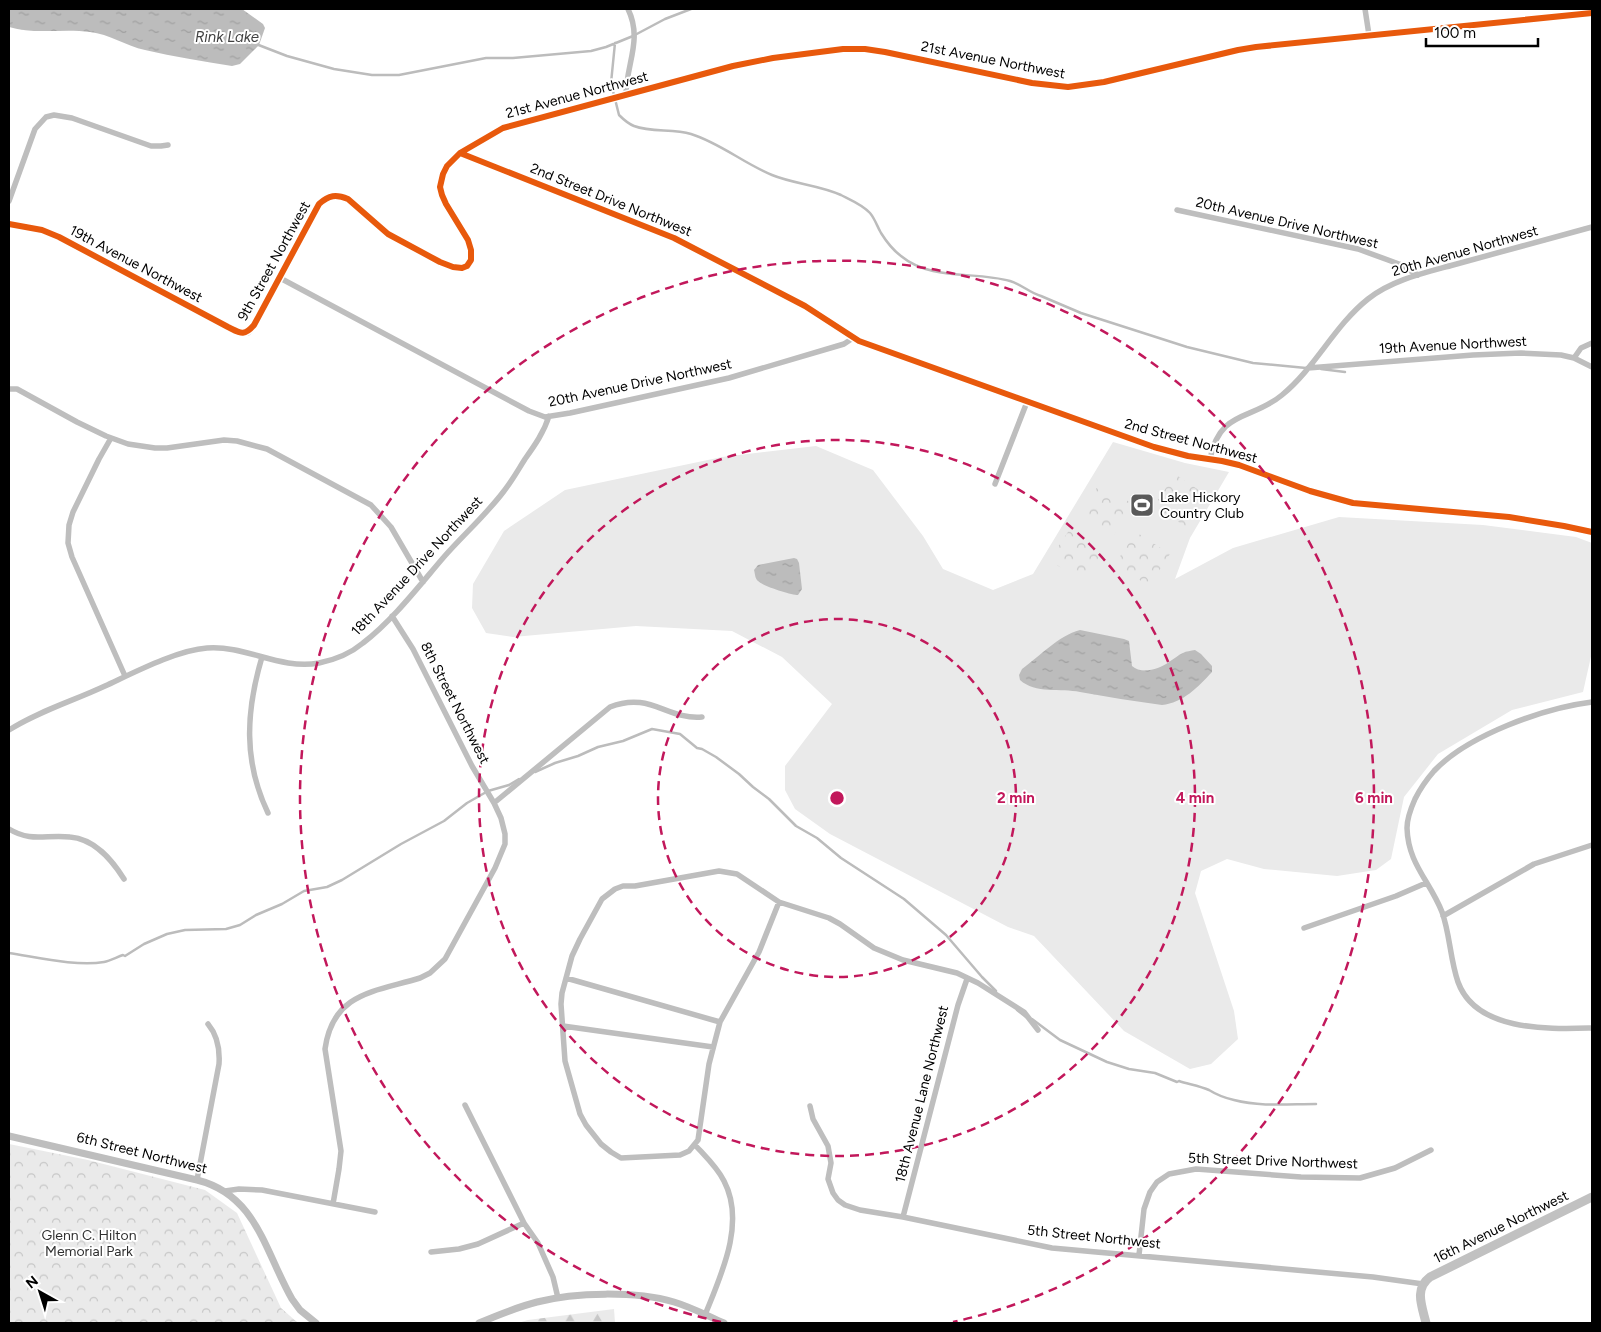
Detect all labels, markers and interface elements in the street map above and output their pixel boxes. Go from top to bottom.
scale bar [1426,15,1538,47]
text: 100 m [1434,24,1476,42]
water label: Rink Lake [195,28,259,46]
street label: 21st Avenue Northwest [919,38,1067,82]
street label: 21st Avenue Northwest [504,68,650,122]
street label: 2nd Street Drive Northwest [528,160,694,240]
street label: 20th Avenue Drive Northwest [1194,194,1380,252]
street label: 9th Street Northwest [234,198,314,324]
street label: 19th Avenue Northwest [67,222,205,306]
street label: 20th Avenue Northwest [1390,222,1540,280]
street label: 19th Avenue Northwest [1379,333,1527,357]
street label: 20th Avenue Drive Northwest [547,355,733,411]
street label: 2nd Street Northwest [1123,415,1259,467]
place label: Lake Hickory Country Club [1160,489,1244,522]
sports icon: Lake Hickory Country Club [1129,492,1155,518]
street label: 18th Avenue Drive Northwest [348,493,486,639]
street label: 8th Street Northwest [417,639,493,767]
centre of rings [828,789,846,807]
text: 2 min [997,789,1035,807]
text: 4 min [1176,789,1214,807]
text: 6 min [1355,789,1393,807]
street label: 18th Avenue Lane Northwest [892,1004,952,1184]
street label: 6th Street Northwest [75,1129,209,1177]
street label: 5th Street Drive Northwest [1188,1150,1358,1172]
street label: 16th Avenue Northwest [1431,1187,1571,1267]
street label: 5th Street Northwest [1026,1222,1162,1252]
park label: Glenn C. Hilton Memorial Park [42,1227,137,1260]
north arrow [15,1267,65,1317]
text: N [23,1272,42,1292]

